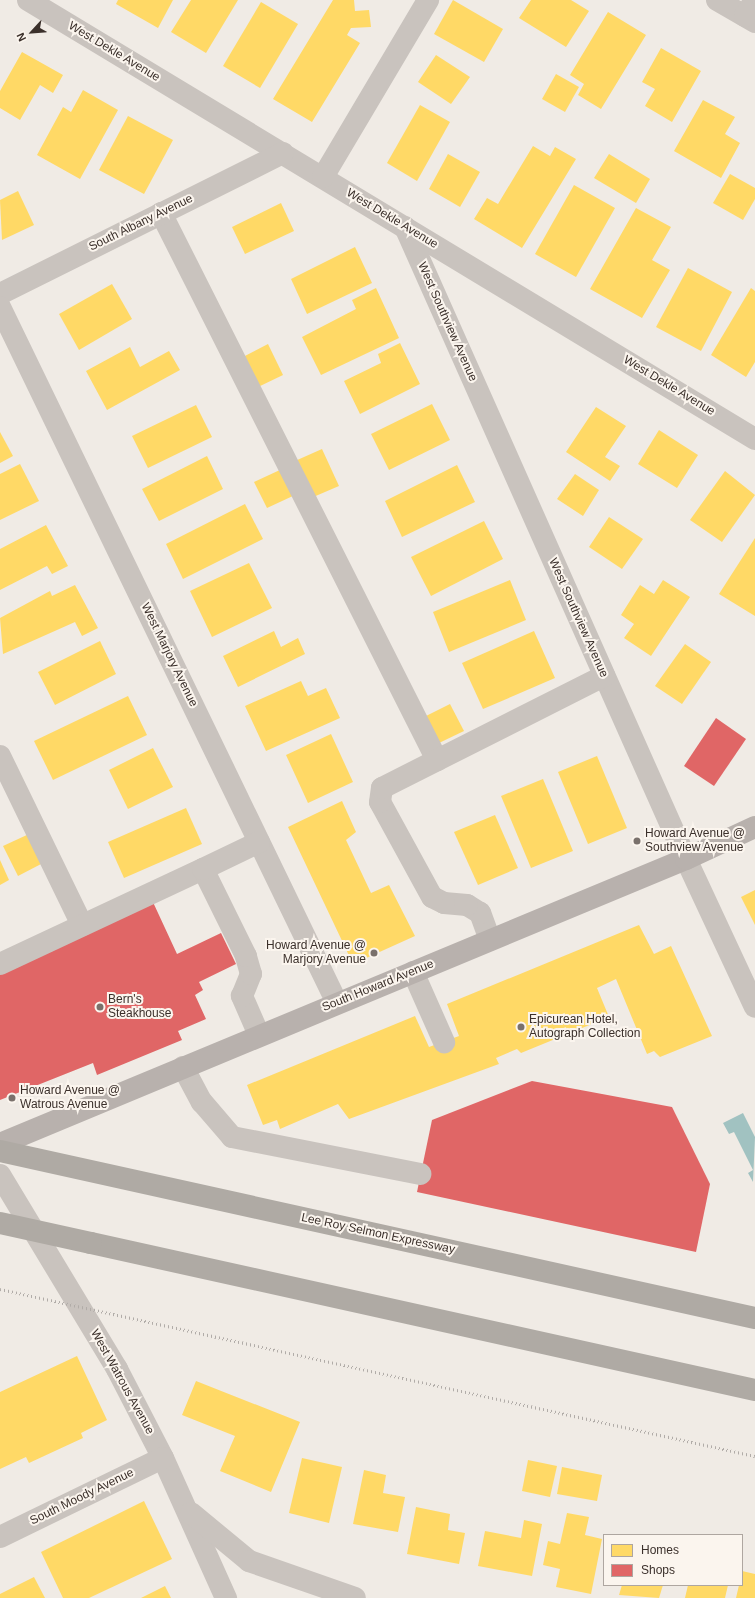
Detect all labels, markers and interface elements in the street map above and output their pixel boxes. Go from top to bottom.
north arrow [12,12,52,52]
street label: West Dekle Avenue [65,19,163,85]
text: N [14,31,28,43]
street label: West Dekle Avenue [343,186,441,252]
street label: South Albany Avenue [86,191,196,255]
street label: West Southview Avenue [414,260,480,384]
street label: West Dekle Avenue [620,353,718,419]
street label: West Southview Avenue [545,556,611,680]
street label: West Marjory Avenue [137,600,201,710]
place label: Howard Avenue @ Southview Avenue [645,827,746,855]
marker: Howard Avenue @ Southview Avenue [632,836,642,846]
place label: Howard Avenue @ Marjory Avenue [265,939,366,967]
marker: Howard Avenue @ Marjory Avenue [369,948,379,958]
street label: South Howard Avenue [320,957,436,1015]
place label: Bern's Steakhouse [108,993,171,1021]
marker: Bern's Steakhouse [95,1002,105,1012]
place label: Epicurean Hotel, Autograph Collection [529,1013,640,1041]
marker: Epicurean Hotel, Autograph Collection [516,1022,526,1032]
place label: Howard Avenue @ Watrous Avenue [20,1084,121,1112]
marker: Howard Avenue @ Watrous Avenue [7,1093,17,1103]
street label: Lee Roy Selmon Expressway [300,1211,456,1257]
street label: West Watrous Avenue [87,1327,157,1437]
street label: South Moody Avenue [27,1465,137,1529]
legend [603,1534,743,1586]
text: Homes [641,1543,679,1557]
text: Shops [641,1563,675,1577]

